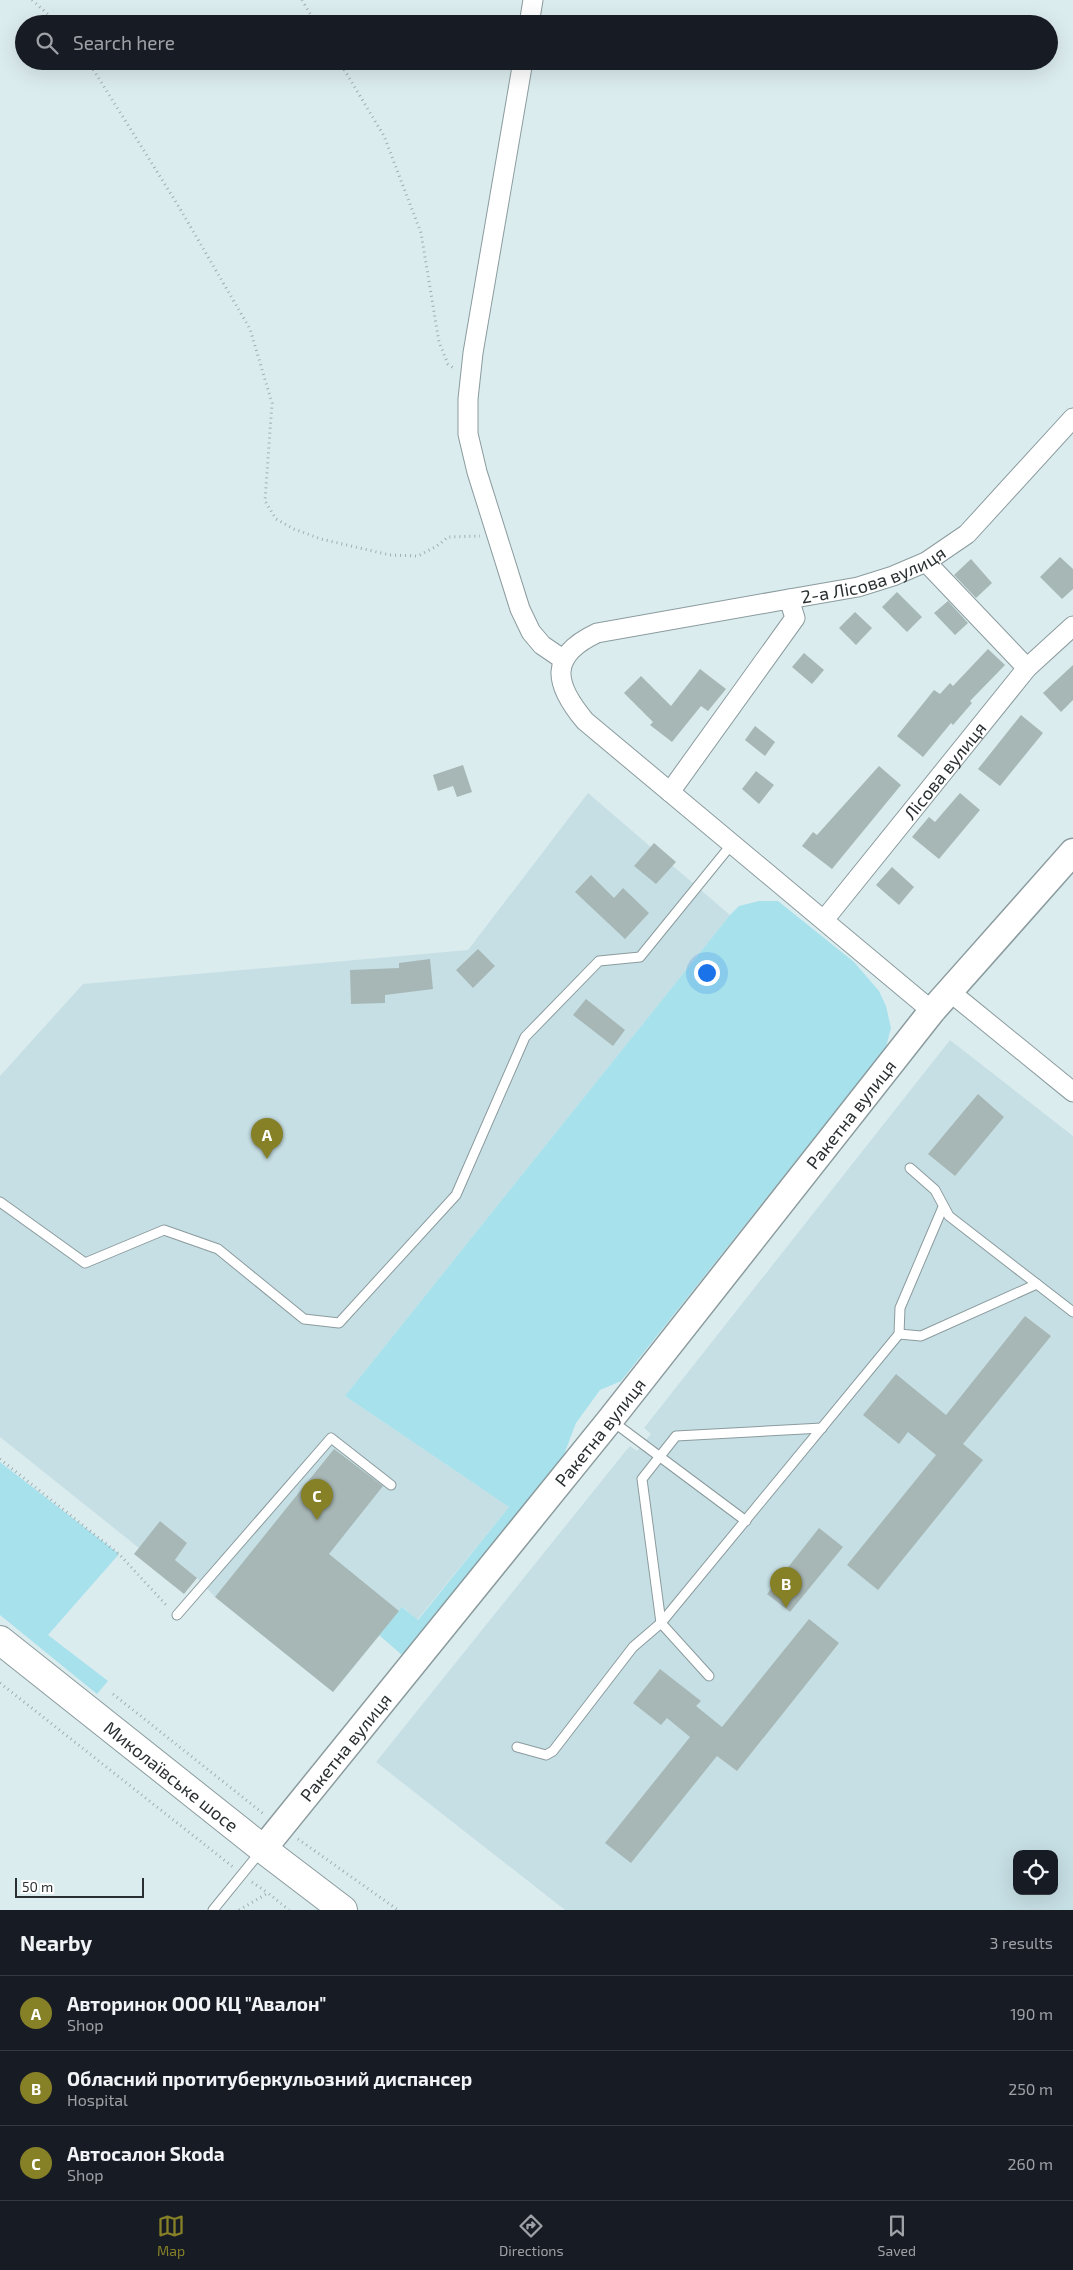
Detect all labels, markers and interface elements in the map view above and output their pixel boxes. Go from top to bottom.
search box [15,15,1058,70]
icon: search [33,29,61,57]
text: Search here [73,31,175,54]
street label: 2-а Лісова вулиця [799,541,950,608]
street label: Лісова вулиця [898,717,990,824]
your location [694,960,720,986]
street label: Ракетна вулиця [801,1055,900,1173]
pin: A [251,1118,283,1159]
street label: Ракетна вулиця [550,1373,650,1491]
pin: C [301,1479,333,1520]
pin: B [770,1567,802,1608]
street label: Ракетна вулиця [295,1689,396,1806]
street label: Миколаївське шосе [100,1716,243,1836]
map controls [1013,1850,1058,1895]
button: locate [1013,1850,1058,1895]
scale bar [15,1875,144,1898]
text: 50 m [22,1878,53,1895]
text: Nearby [20,1930,92,1955]
text: 3 results [990,1933,1053,1952]
text: Авторинок ООО КЦ "Авалон" [67,1992,326,2015]
text: A [31,2004,41,2023]
text: 190 m [1010,2004,1053,2023]
text: Shop [67,2015,104,2034]
text: Обласний протитуберкульозний диспансер [67,2067,472,2090]
text: B [31,2079,41,2098]
text: 250 m [1008,2079,1053,2098]
text: Hospital [67,2090,128,2109]
text: Автосалон Skoda [67,2142,225,2165]
text: C [31,2154,41,2173]
text: 260 m [1008,2154,1053,2173]
text: Shop [67,2165,104,2184]
tab: Map [157,2212,185,2259]
tab: Directions [499,2212,564,2259]
tab: Saved [878,2212,916,2259]

